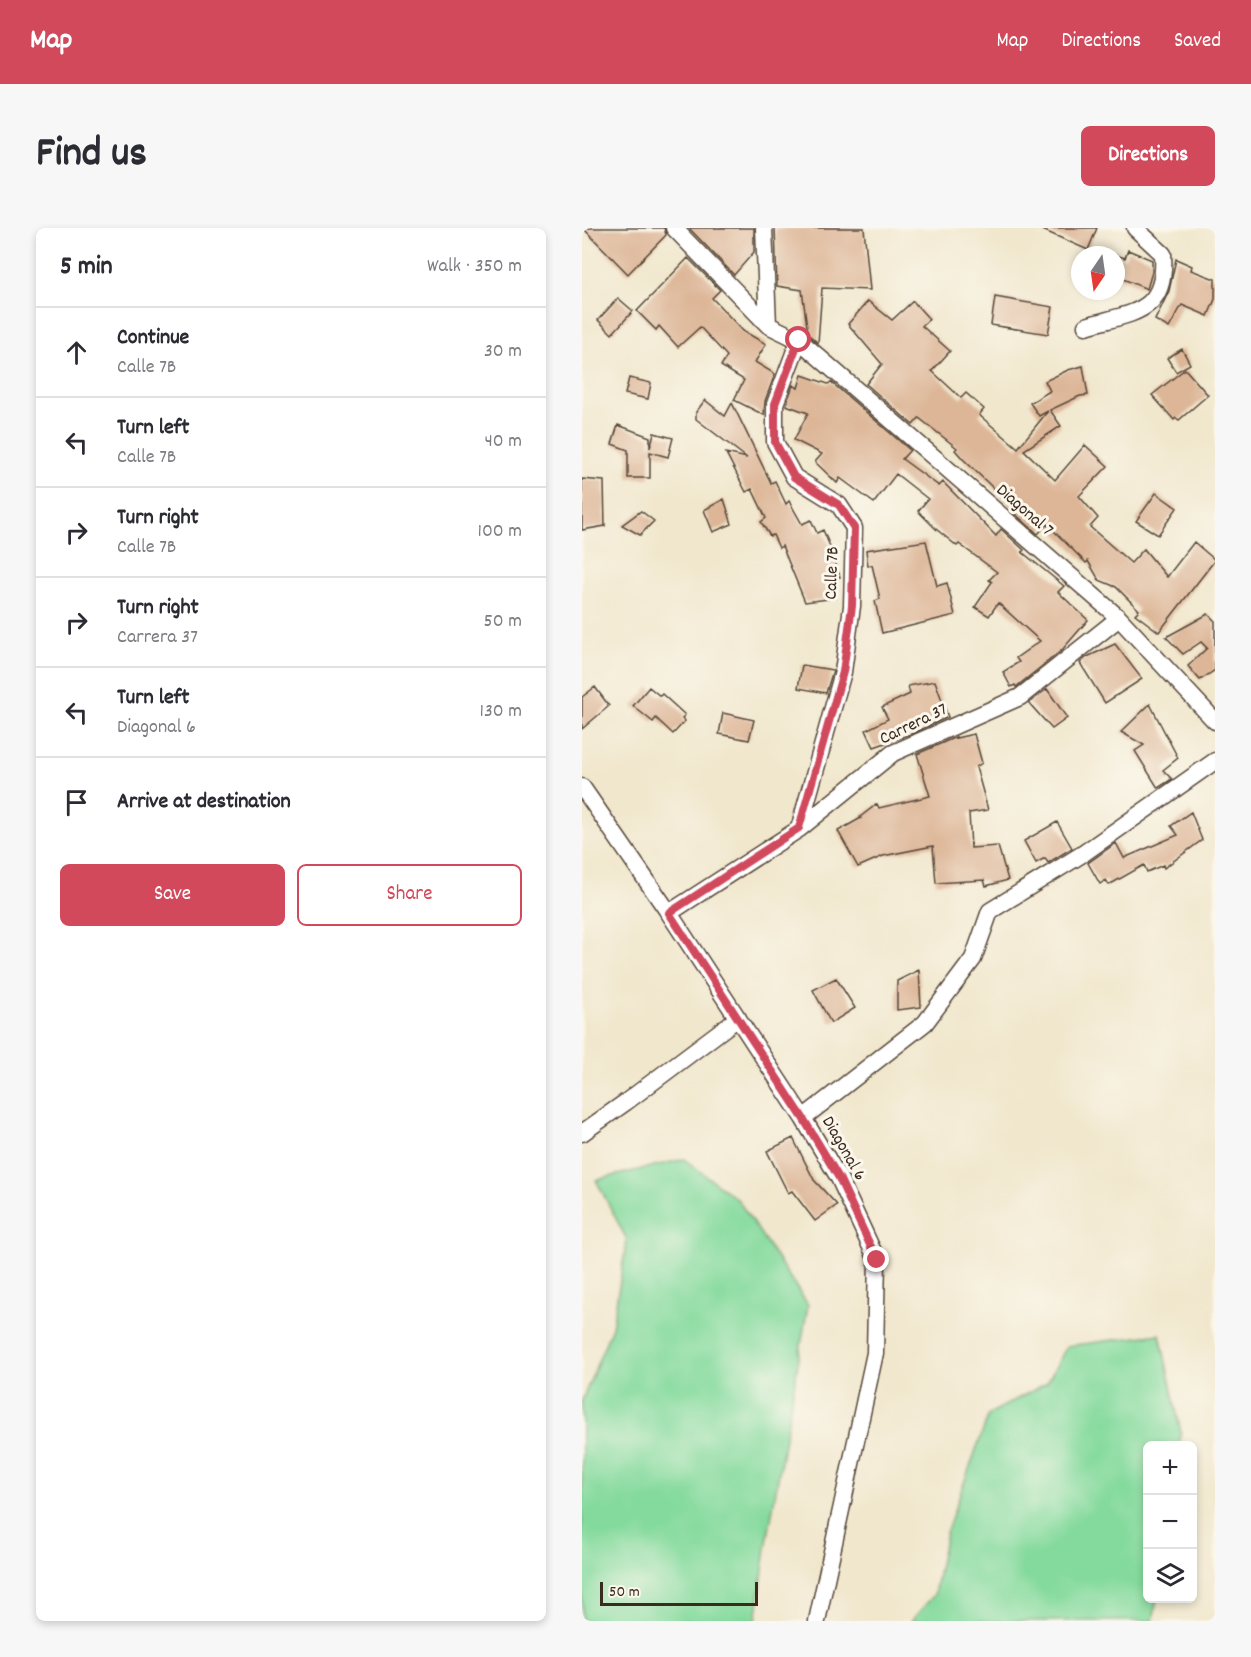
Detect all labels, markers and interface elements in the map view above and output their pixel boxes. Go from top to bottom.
text: Map [30,22,72,62]
text: Map [997,27,1028,57]
text: Directions [1061,27,1141,57]
text: Saved [1174,27,1221,57]
text: Find us [36,126,147,186]
button: Directions [1081,126,1215,186]
north arrow [1071,246,1125,300]
text: 5 min [60,249,113,286]
text: Walk · 350 m [427,253,522,281]
text: Continue [117,323,189,354]
route start [785,326,811,352]
icon: ahead [60,336,93,369]
text: 30 m [484,338,522,366]
text: Calle 7B [117,354,176,382]
text: Turn left [117,413,189,444]
icon: left [60,426,93,459]
text: 40 m [484,428,522,456]
text: Calle 7B [117,444,176,472]
street label: Diagonal 7 [990,479,1058,543]
text: Turn right [117,503,199,534]
icon: right [60,516,93,549]
text: 100 m [478,518,522,546]
text: Calle 7B [117,534,176,562]
street label: Calle 7B [820,546,846,600]
text: Turn right [117,593,199,624]
icon: right [60,606,93,639]
text: 50 m [484,608,522,636]
text: Carrera 37 [117,624,198,652]
text: Turn left [117,683,189,714]
icon: left [60,696,93,729]
text: 130 m [480,698,522,726]
street label: Carrera 37 [876,698,952,752]
text: Diagonal 6 [117,714,196,742]
icon: arrive [60,786,93,819]
text: Arrive at destination [117,787,291,818]
button: Save [60,864,285,926]
button: Share [297,864,522,926]
street label: Diagonal 6 [814,1112,872,1186]
route end [863,1246,889,1272]
map controls [1143,1441,1197,1603]
button: + [1143,1441,1197,1495]
button: − [1143,1495,1197,1549]
button: layers [1143,1549,1197,1603]
scale bar [600,1579,758,1606]
text: 50 m [609,1581,640,1604]

